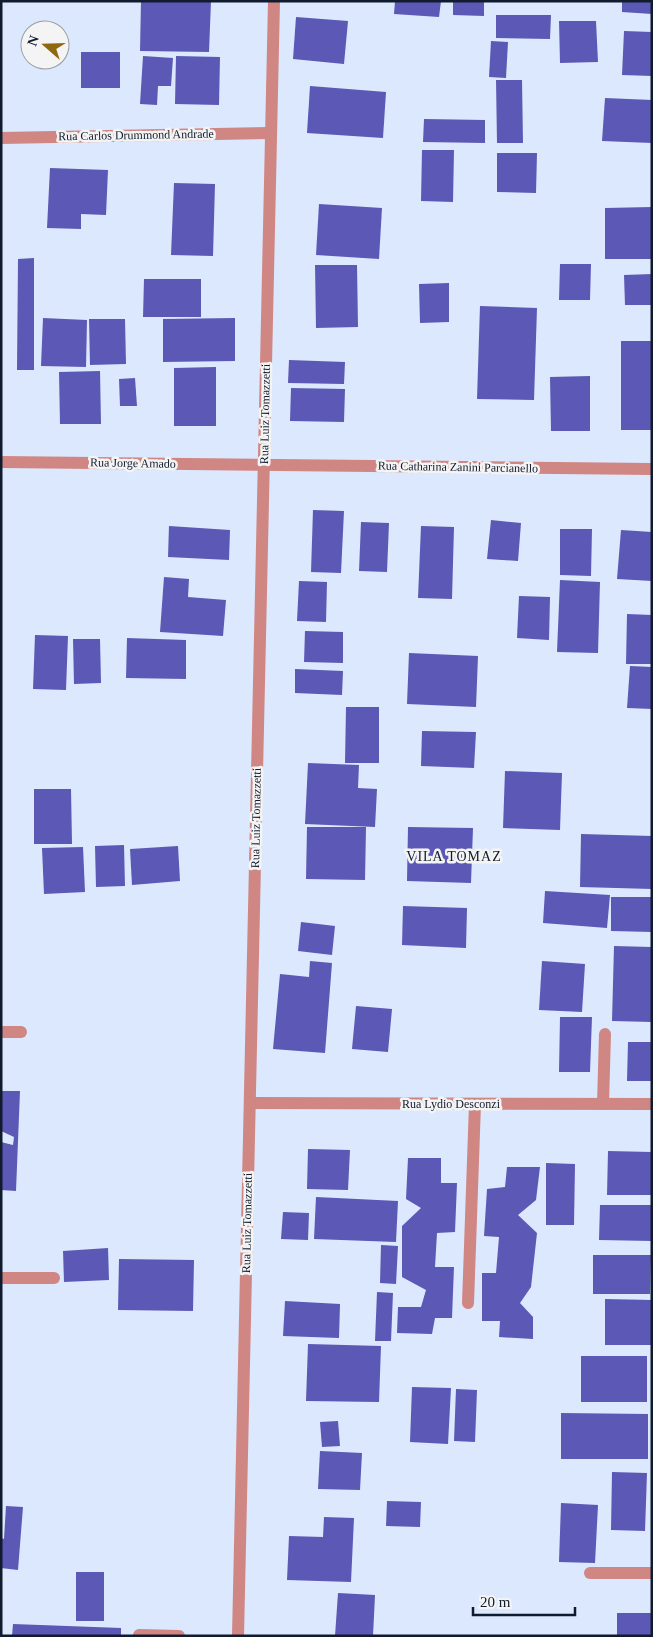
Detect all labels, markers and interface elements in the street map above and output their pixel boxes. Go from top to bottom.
north arrow [20,20,70,70]
text: N [24,33,42,48]
street label: Rua Carlos Drummond Andrade [58,127,214,143]
street label: Rua Luiz Tomazzetti [257,363,273,464]
street label: Rua Jorge Amado [90,455,176,471]
street label: Rua Catharina Zanini Parcianello [378,459,538,475]
street label: Rua Luiz Tomazzetti [248,767,264,868]
district label: VILA TOMAZ [406,849,502,864]
street label: Rua Lydio Desconzi [402,1097,501,1111]
street label: Rua Luiz Tomazzetti [239,1172,255,1273]
scale bar [473,1584,576,1616]
text: 20 m [480,1594,511,1610]

